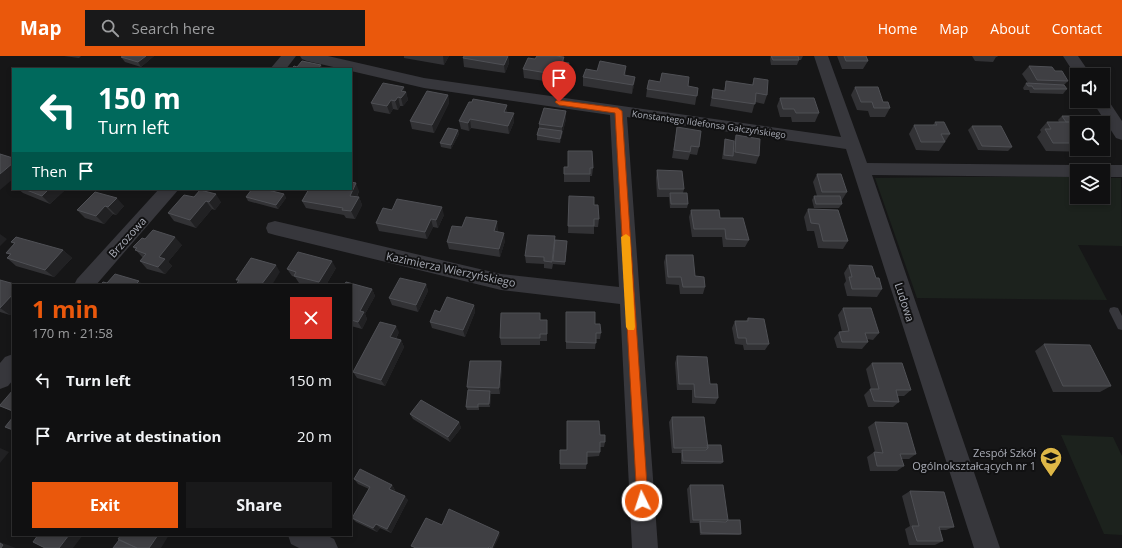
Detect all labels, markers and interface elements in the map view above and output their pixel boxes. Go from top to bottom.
search box [85,10,365,46]
text: Map [20,15,61,41]
icon: search [99,17,121,39]
text: Search here [131,18,215,38]
text: Home [878,19,917,38]
text: Map [939,19,968,38]
text: About [990,19,1030,38]
text: Contact [1052,19,1102,38]
pin [542,61,576,102]
icon: arrive [548,67,570,89]
map controls [1070,68,1110,204]
button: sound [1070,68,1110,108]
text: 150 m [98,79,181,117]
icon: left [32,84,84,136]
street label: Konstantego Ildefonsa Gałczyńskiego [631,107,787,141]
text: Turn left [98,115,169,139]
button: search [1070,116,1110,156]
icon: arrive [75,160,97,182]
text: Then [32,161,67,181]
button: layers [1070,164,1110,204]
street label: Brzozowa [105,213,149,261]
street label: Kazimierza Wierzyńskiego [385,248,518,290]
street label: Ludowa [892,280,918,324]
text: 1 min [32,292,99,325]
button: close [290,297,332,339]
text: 170 m · 21:58 [32,324,113,342]
icon: left [32,369,54,391]
text: Turn left [66,370,131,390]
text: 150 m [288,370,332,390]
icon: arrive [32,425,54,447]
text: Arrive at destination [66,426,221,446]
text: 20 m [297,426,332,446]
place label: Zespół Szkół Ogólnokształcących nr 1 [912,445,1036,473]
school or university icon: Zespół Szkół Ogólnokształcących nr 1 [1038,445,1064,478]
position arrow [621,480,663,522]
button: Exit [32,482,178,528]
button: Share [186,482,332,528]

